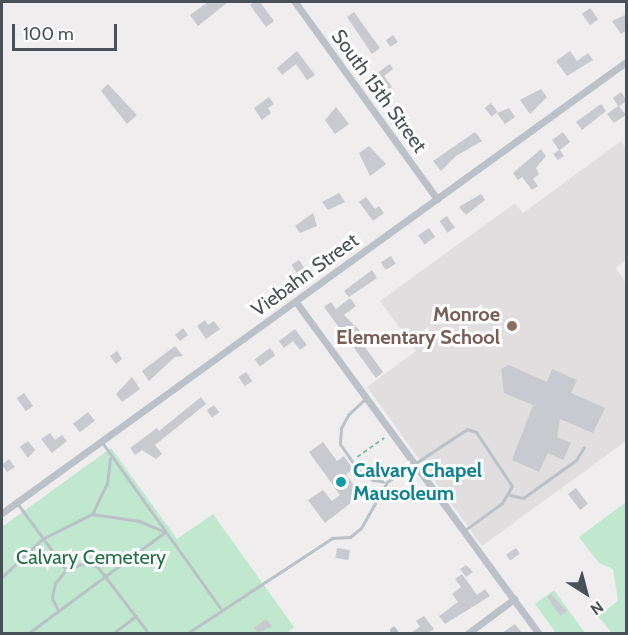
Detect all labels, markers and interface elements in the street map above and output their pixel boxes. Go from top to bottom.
scale bar [15,12,120,50]
text: 100 m [23,23,74,45]
street label: South 15th Street [326,25,432,157]
street label: Viebahn Street [247,228,363,322]
place label: Monroe Elementary School [336,302,500,349]
marker: Monroe Elementary School [505,319,519,333]
place label: Calvary Chapel Mausoleum [353,458,482,505]
marker: Calvary Chapel Mausoleum [334,475,348,489]
park label: Calvary Cemetery [16,545,166,569]
north arrow [556,563,616,623]
text: N [587,597,607,619]

